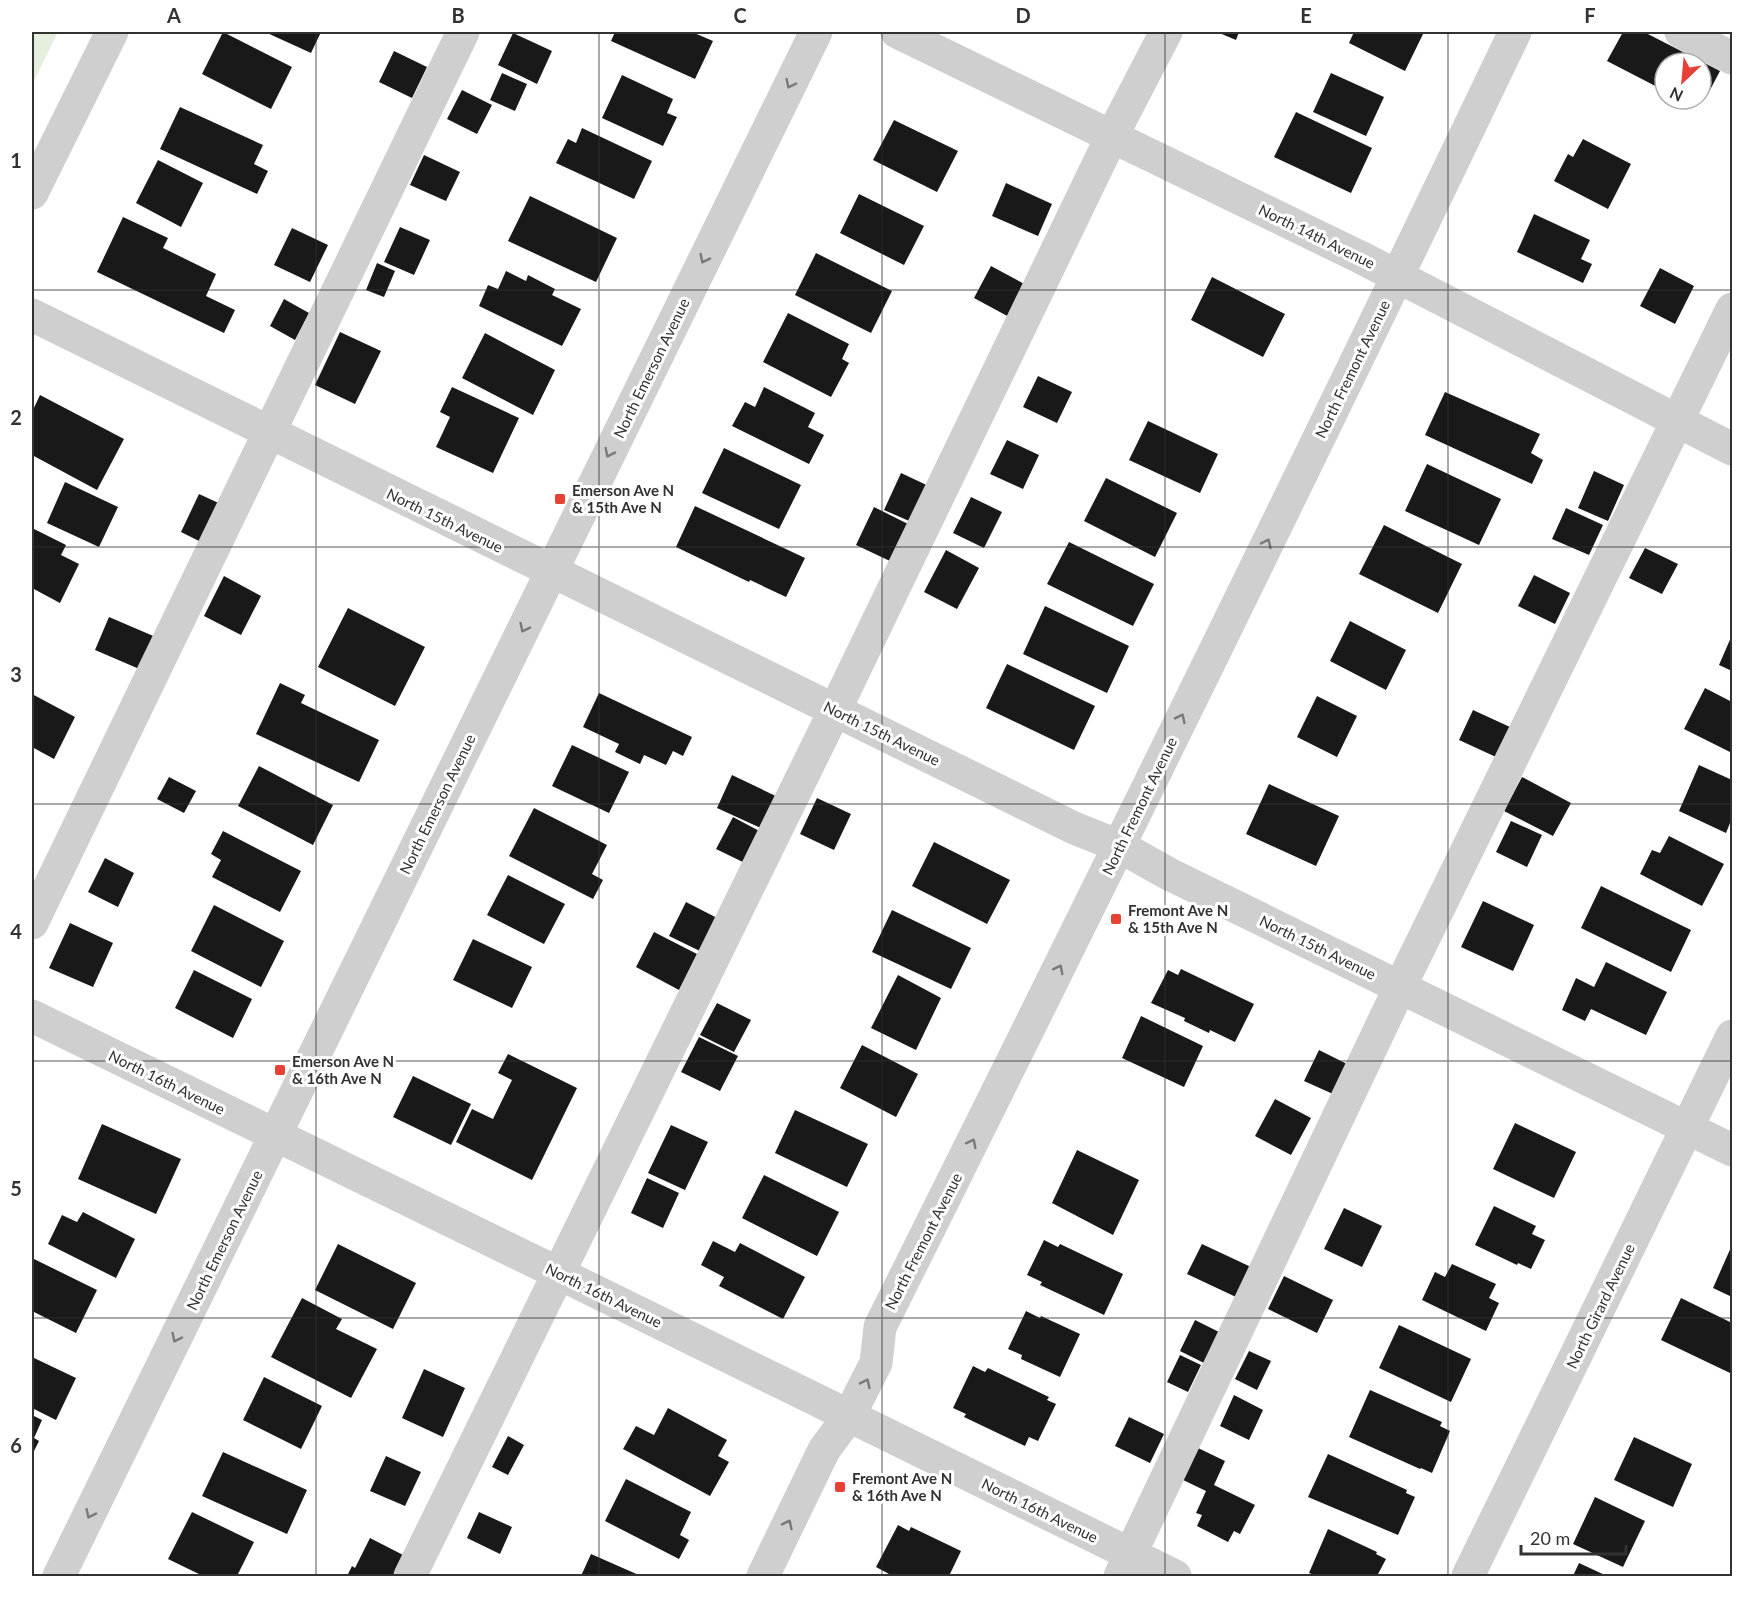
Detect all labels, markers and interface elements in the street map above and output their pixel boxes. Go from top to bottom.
text: A [166,3,181,27]
text: B [451,3,465,27]
text: C [733,3,747,27]
text: D [1015,3,1031,27]
text: E [1300,3,1312,27]
text: F [1584,3,1596,27]
north arrow [1653,51,1713,111]
one-way arrow [786,78,797,88]
text: N [1667,84,1686,106]
text: 1 [10,148,22,172]
street label: North 14th Avenue [1256,200,1378,272]
one-way arrow [700,253,712,264]
street label: North Emerson Avenue [609,295,693,441]
street label: North Fremont Avenue [1311,297,1393,441]
text: 2 [10,405,22,429]
one-way arrow [605,447,617,458]
place label: Emerson Ave N & 15th Ave N [572,481,674,516]
street label: North 15th Avenue [384,484,506,556]
marker: Emerson Ave N & 15th Ave N [553,492,567,506]
one-way arrow [1260,539,1271,550]
one-way arrow [519,622,531,633]
text: 3 [10,662,22,686]
street label: North 15th Avenue [821,697,943,769]
one-way arrow [1174,714,1185,725]
street label: North Emerson Avenue [395,731,479,877]
street label: North Fremont Avenue [1098,734,1180,878]
place label: Fremont Ave N & 15th Ave N [1128,901,1228,936]
street label: North 15th Avenue [1257,911,1379,983]
marker: Fremont Ave N & 15th Ave N [1109,912,1123,926]
text: 4 [10,919,22,943]
one-way arrow [1051,964,1063,975]
street label: North 16th Avenue [106,1046,228,1118]
place label: Emerson Ave N & 16th Ave N [292,1052,394,1087]
marker: Emerson Ave N & 16th Ave N [273,1063,287,1077]
one-way arrow [964,1139,976,1150]
street label: North Emerson Avenue [182,1167,266,1313]
street label: North Fremont Avenue [881,1170,965,1312]
text: 5 [10,1176,22,1200]
street label: North Girard Avenue [1562,1241,1638,1371]
street label: North 16th Avenue [543,1259,665,1331]
one-way arrow [171,1332,183,1343]
one-way arrow [859,1378,871,1389]
text: 6 [10,1433,22,1457]
place label: Fremont Ave N & 16th Ave N [852,1469,952,1504]
street label: North 16th Avenue [979,1474,1101,1546]
marker: Fremont Ave N & 16th Ave N [833,1480,847,1494]
one-way arrow [85,1507,97,1518]
scale bar [1521,1518,1626,1556]
one-way arrow [781,1519,792,1530]
text: 20 m [1530,1527,1570,1549]

